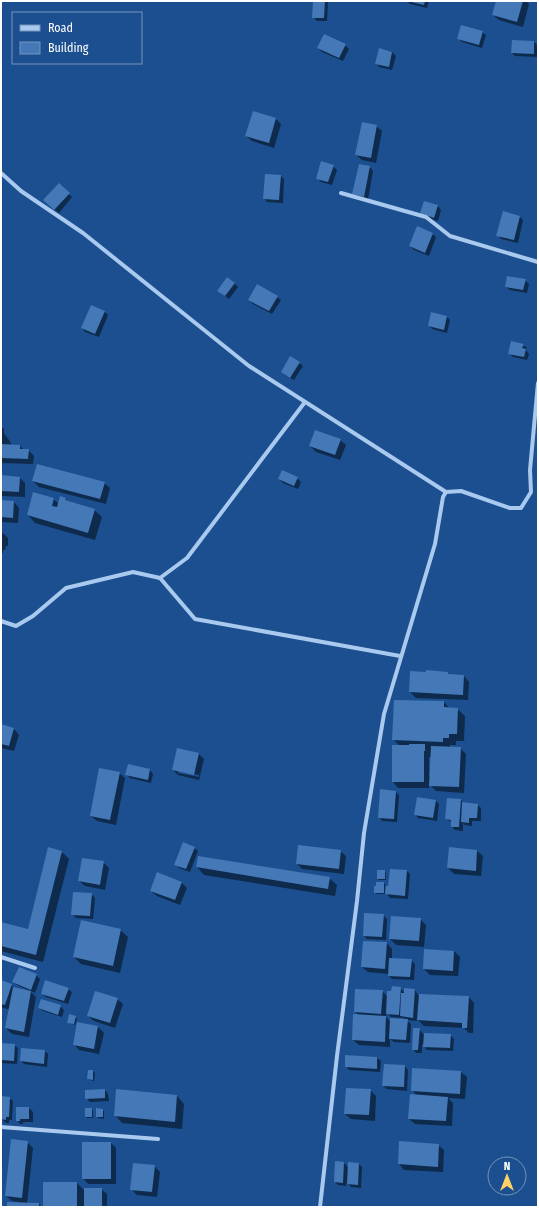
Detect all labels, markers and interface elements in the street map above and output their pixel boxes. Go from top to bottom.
legend [12,12,142,64]
text: Road [48,21,73,35]
text: Building [48,41,89,55]
north arrow [487,1156,527,1196]
text: N [504,1160,510,1173]

